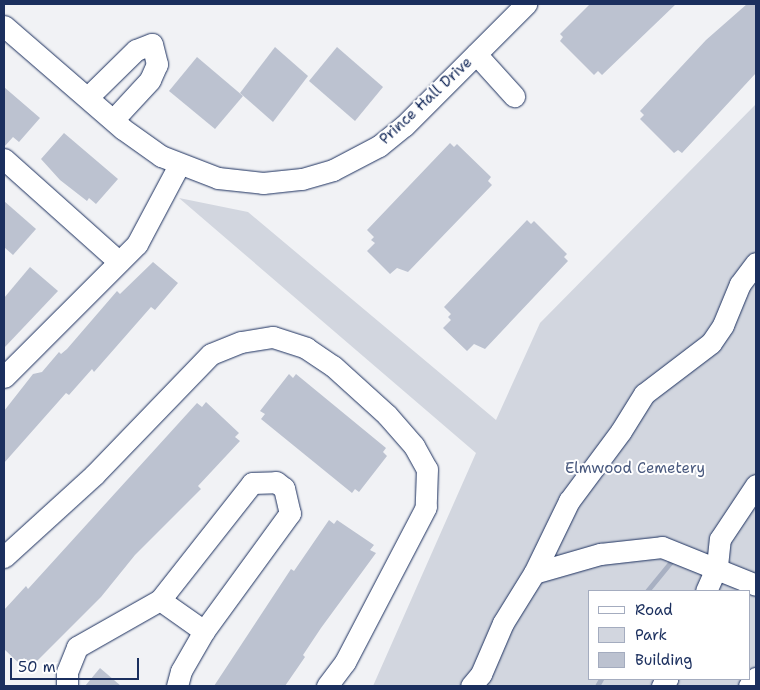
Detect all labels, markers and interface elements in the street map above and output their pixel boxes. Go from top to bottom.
street label: Prince Hall Drive [376,53,476,149]
park label: Elmwood Cemetery [565,460,705,478]
legend [588,590,750,680]
text: Road [635,600,673,620]
text: Park [635,625,667,645]
scale bar [12,648,141,680]
text: Building [635,650,692,670]
text: 50 m [18,657,56,677]

